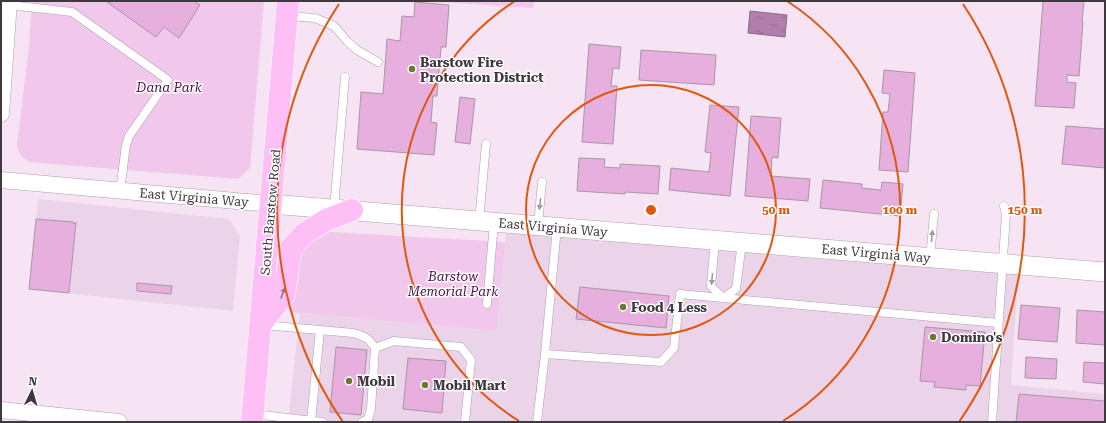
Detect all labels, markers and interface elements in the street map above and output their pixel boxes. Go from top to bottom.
place label: Barstow Fire Protection District [420,55,544,85]
marker: Barstow Fire Protection District [407,64,417,74]
park label: Dana Park [135,80,203,95]
street label: South Barstow Road [258,148,284,276]
street label: East Virginia Way [139,185,250,210]
one-way arrow [537,198,543,210]
centre of rings [644,203,658,217]
text: 50 m [762,203,790,217]
text: 100 m [883,203,918,217]
text: 150 m [1008,203,1043,217]
street label: East Virginia Way [498,215,609,240]
one-way arrow [929,230,936,242]
street label: East Virginia Way [821,241,932,266]
park label: Barstow Memorial Park [407,269,499,299]
one-way arrow [708,273,715,285]
one-way arrow [280,287,286,299]
place label: Food 4 Less [631,300,707,315]
marker: Food 4 Less [618,302,628,312]
place label: Domino's [941,330,1003,345]
marker: Domino's [928,332,938,342]
north arrow [12,371,52,411]
place label: Mobil [357,374,396,389]
text: N [28,375,38,388]
marker: Mobil [344,376,354,386]
place label: Mobil Mart [433,378,507,393]
marker: Mobil Mart [420,380,430,390]

